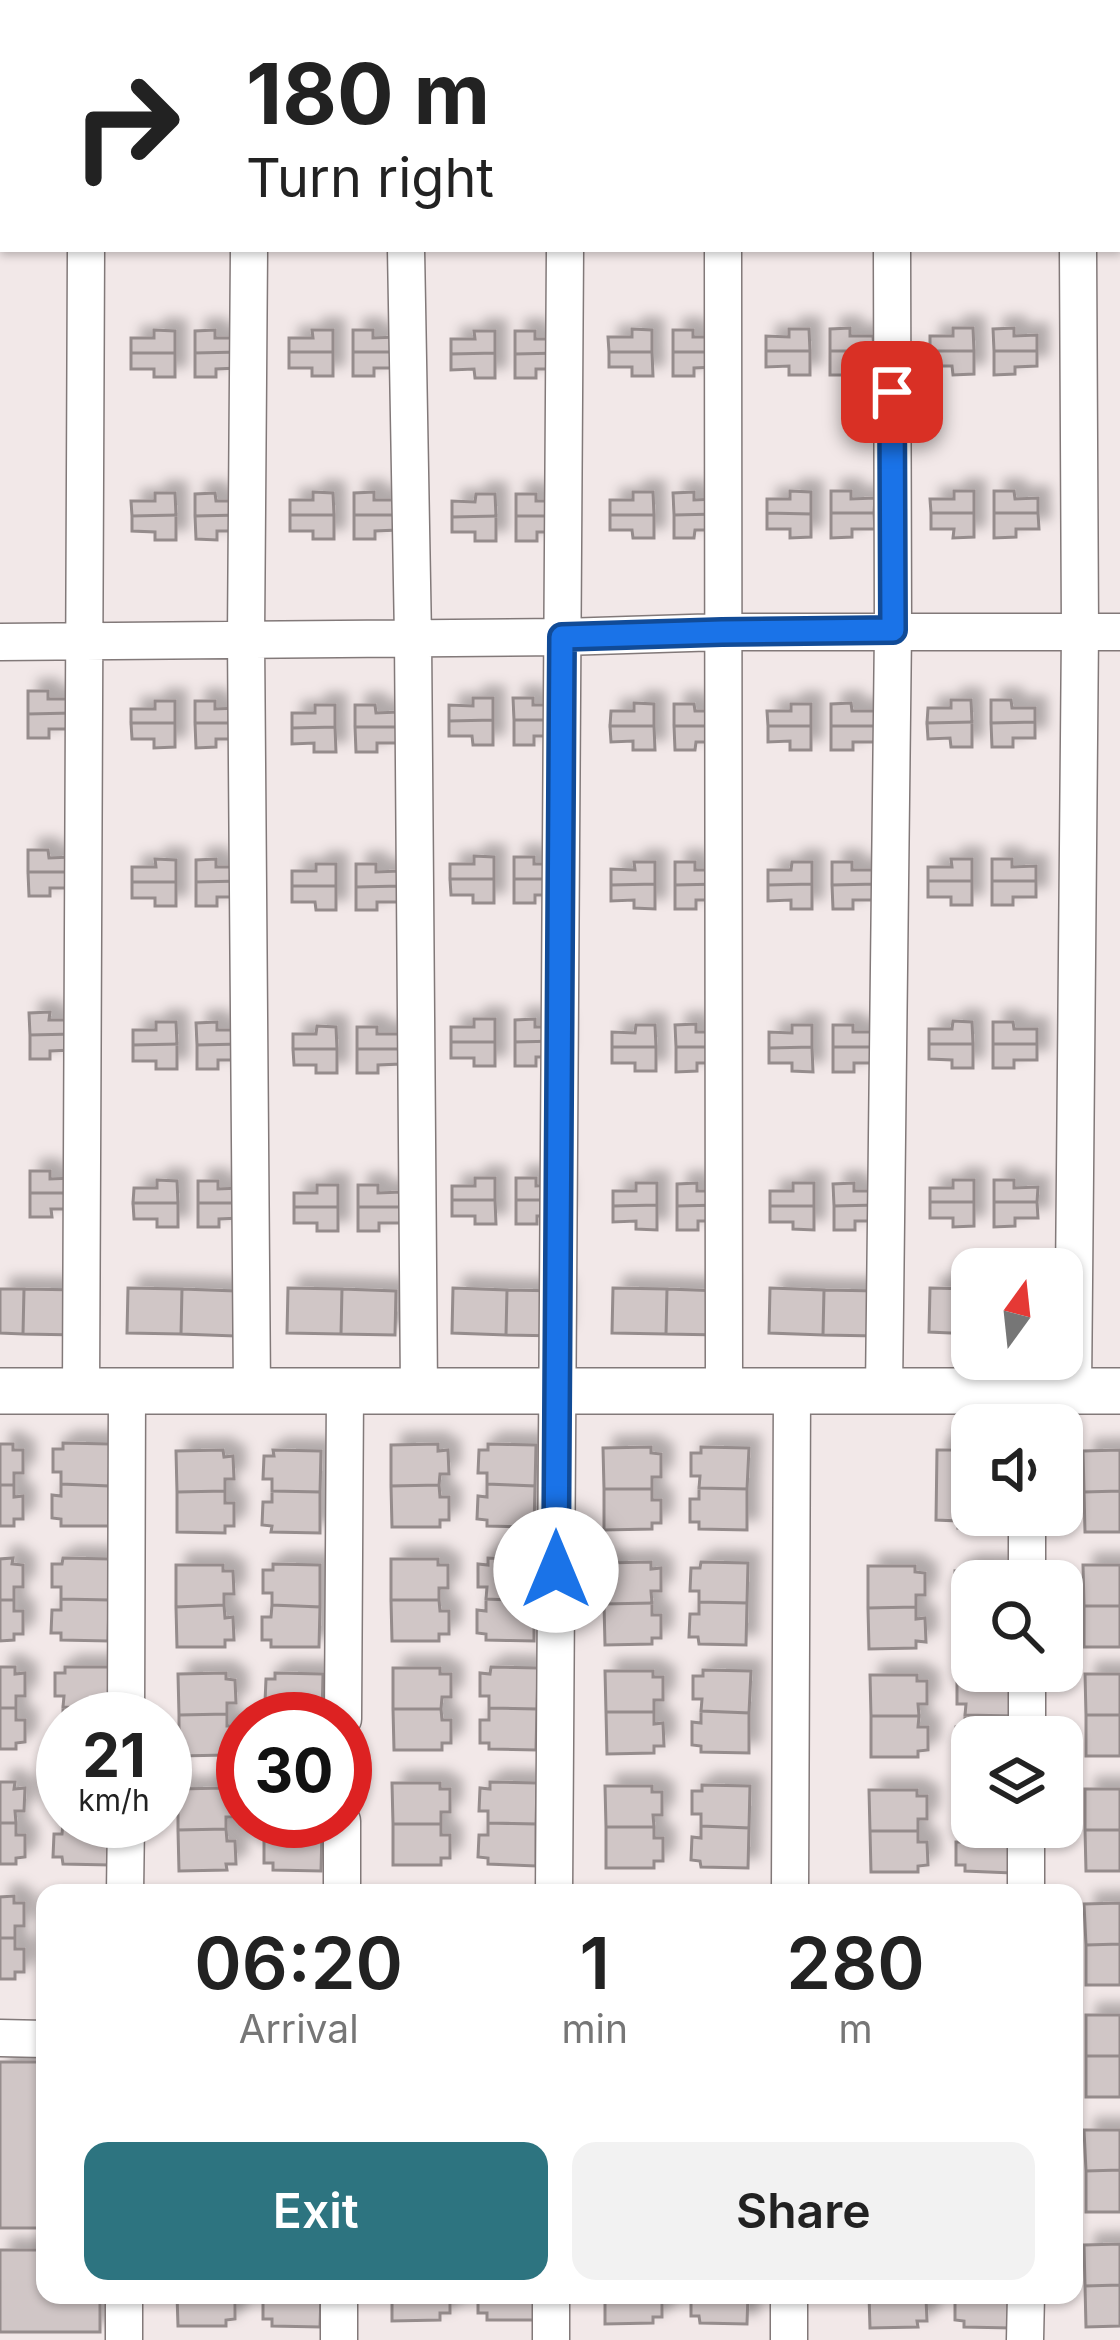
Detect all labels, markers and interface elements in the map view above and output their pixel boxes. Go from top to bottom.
text: 180 m [246,43,490,144]
icon: right [48,48,204,204]
text: Turn right [246,145,494,210]
pin [841,341,943,443]
icon: arrive [859,359,925,425]
north arrow [951,1248,1083,1380]
map controls [951,1248,1083,1848]
button: sound [951,1404,1083,1536]
position arrow [493,1507,619,1633]
button: search [951,1560,1083,1692]
speed limit sign: 30 [216,1692,372,1848]
button: layers [951,1716,1083,1848]
text: 21 [82,1719,146,1791]
text: km/h [78,1782,150,1818]
text: 06:20 [194,1919,403,2006]
text: 1 [579,1919,610,2006]
text: 280 [786,1919,925,2006]
text: Arrival [239,2005,359,2052]
text: min [561,2005,628,2052]
text: m [838,2005,873,2052]
button: Exit [84,2142,548,2280]
button: Share [572,2142,1035,2280]

